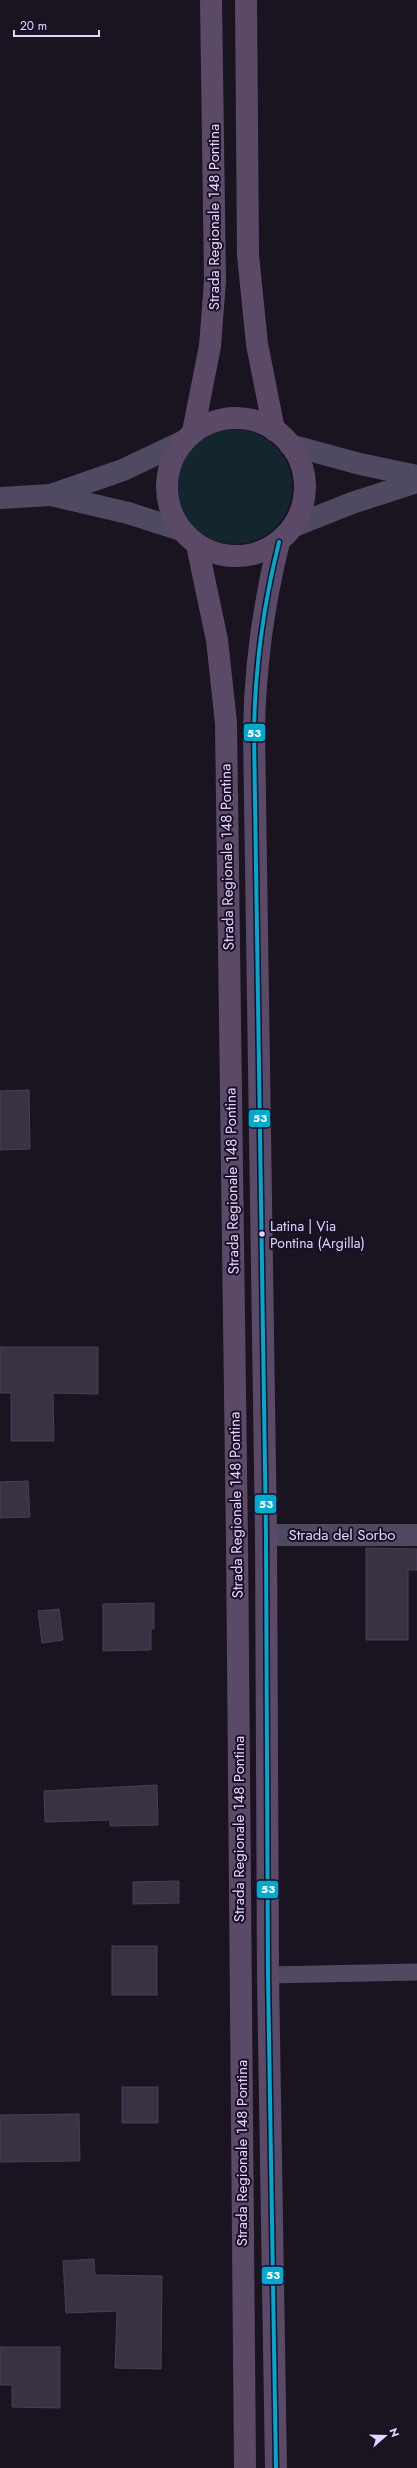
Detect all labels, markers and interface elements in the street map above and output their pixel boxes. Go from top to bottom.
scale bar [14,12,99,38]
text: 20 m [20,17,47,35]
street label: Strada Regionale 148 Pontina [203,124,225,310]
line badge: 53 [243,723,266,742]
text: 53 [247,725,261,741]
street label: Strada Regionale 148 Pontina [214,764,240,950]
street label: Strada Regionale 148 Pontina [219,1088,245,1274]
line badge: 53 [248,1109,271,1128]
text: 53 [253,1110,267,1126]
place label: Latina | Via Pontina (Argilla) [270,1216,365,1253]
marker: Latina | Via Pontina (Argilla) [257,1229,267,1239]
street label: Strada Regionale 148 Pontina [223,1412,249,1598]
line badge: 53 [254,1494,277,1514]
text: 53 [259,1496,273,1512]
street label: Strada del Sorbo [289,1524,395,1546]
street label: Strada Regionale 148 Pontina [228,1736,250,1922]
line badge: 53 [256,1880,279,1899]
text: 53 [261,1881,275,1897]
street label: Strada Regionale 148 Pontina [231,2060,253,2246]
line badge: 53 [261,2266,284,2285]
text: 53 [266,2267,280,2283]
north arrow [365,2416,405,2456]
text: N [385,2426,403,2439]

